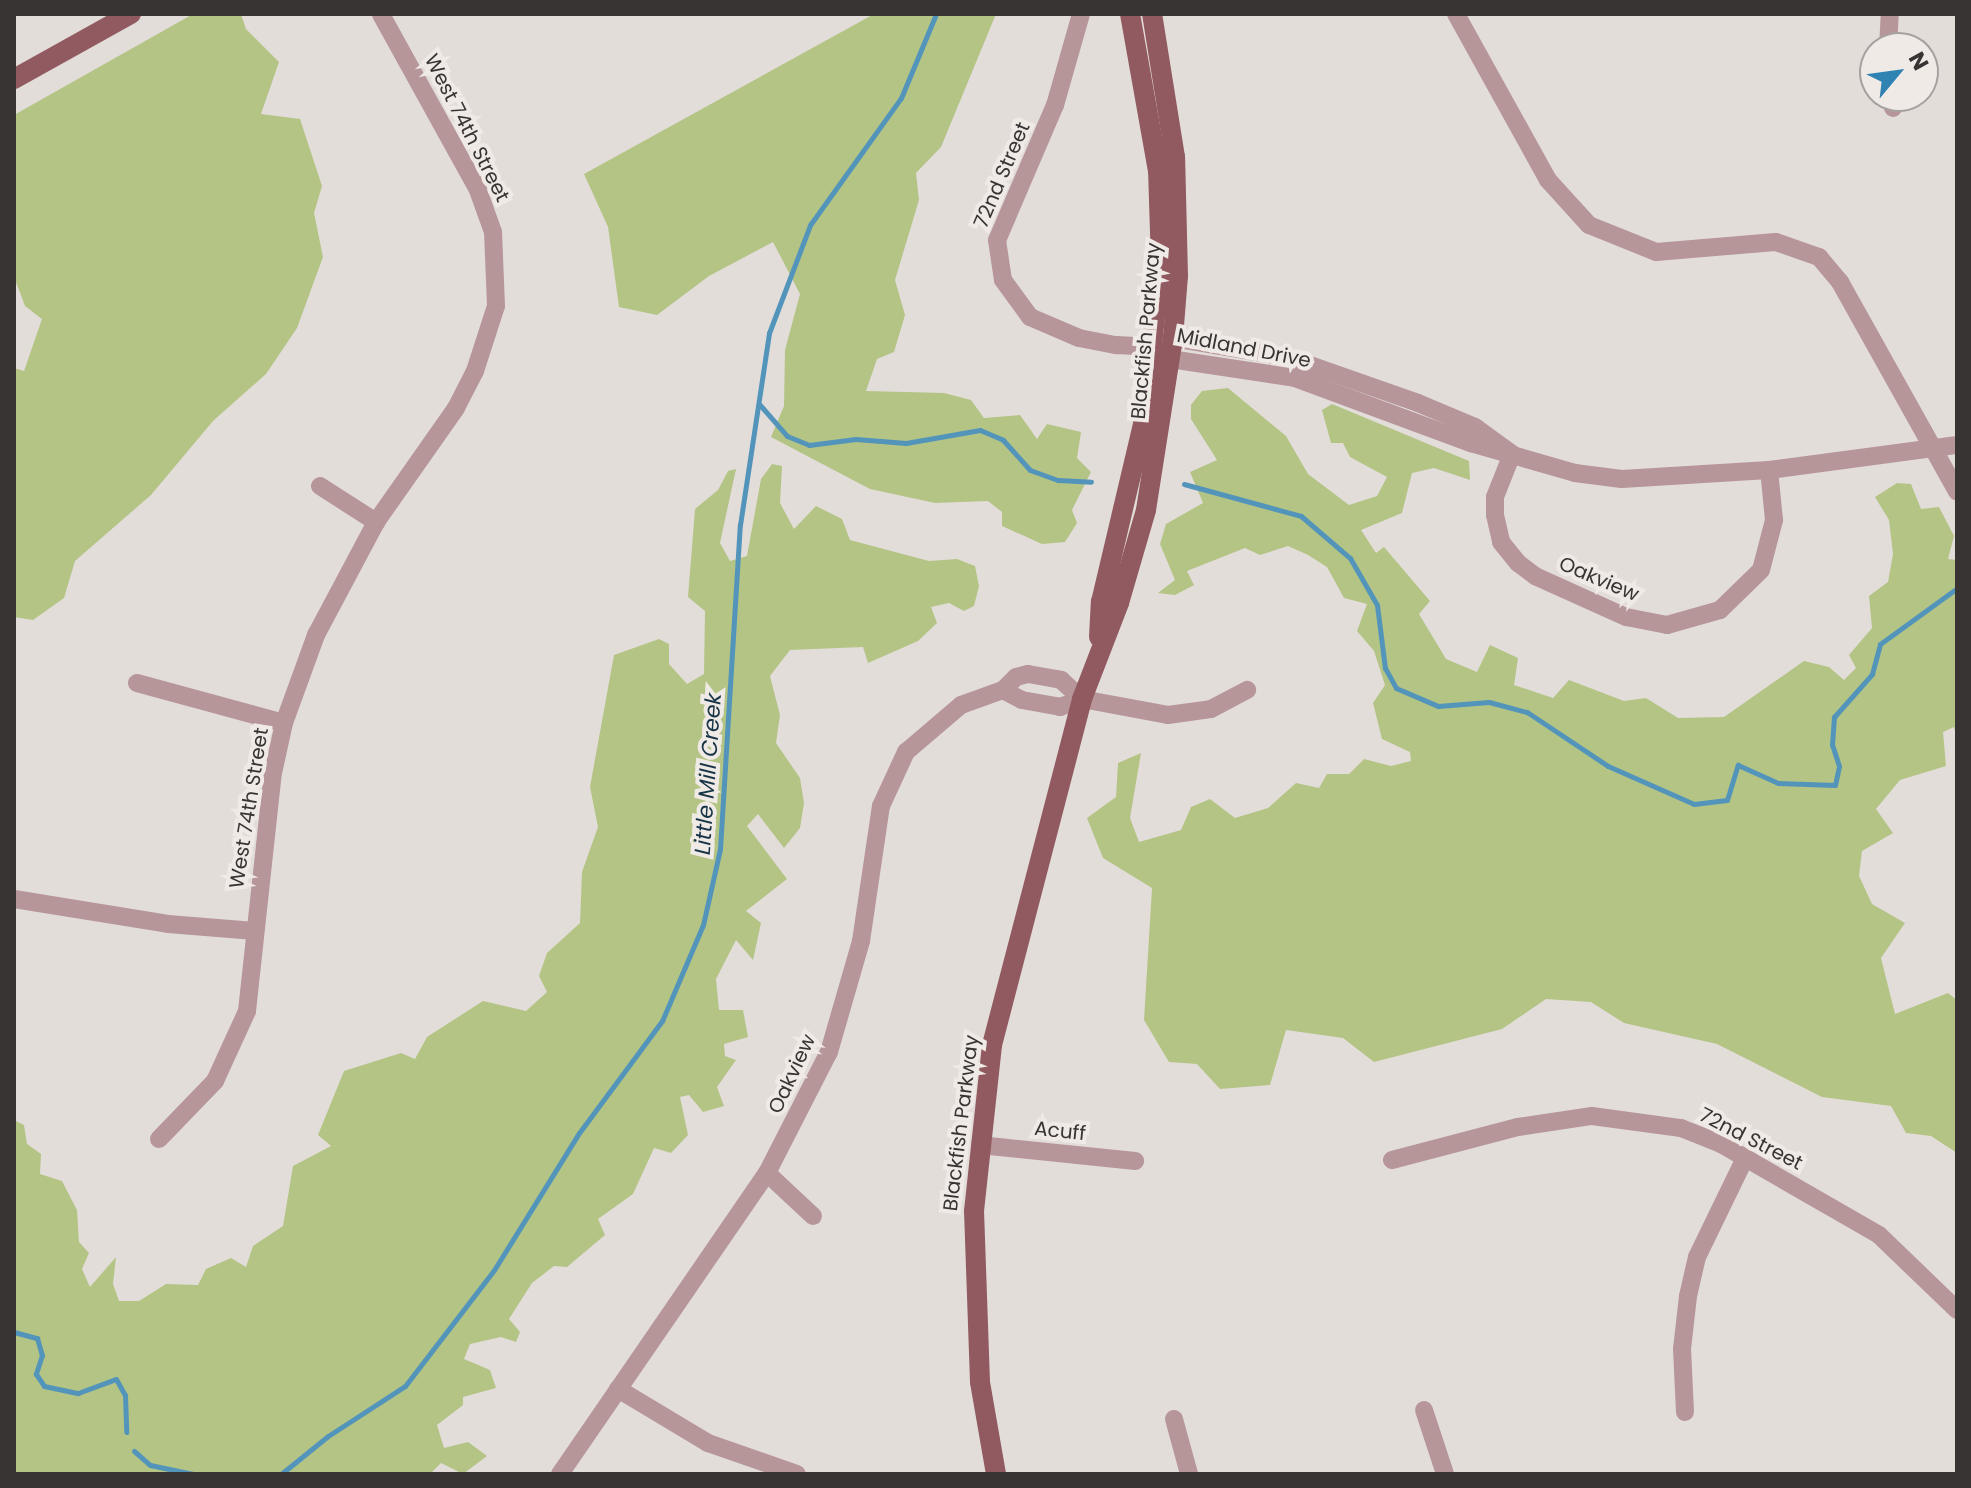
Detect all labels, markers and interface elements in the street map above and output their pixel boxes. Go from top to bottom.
north arrow [1859,32,1939,112]
text: N [1901,46,1936,76]
street label: West 74th Street [419,50,515,206]
street label: 72nd Street [969,118,1035,232]
street label: Blackfish Parkway [1126,242,1166,420]
street label: Midland Drive [1175,323,1313,373]
street label: Oakview [1555,551,1643,607]
water label: Little Mill Creek [689,692,727,856]
street label: West 74th Street [224,726,274,890]
street label: Oakview [763,1031,821,1117]
street label: Blackfish Parkway [938,1034,984,1212]
street label: 72nd Street [1695,1103,1807,1175]
street label: Acuff [1033,1116,1087,1146]

